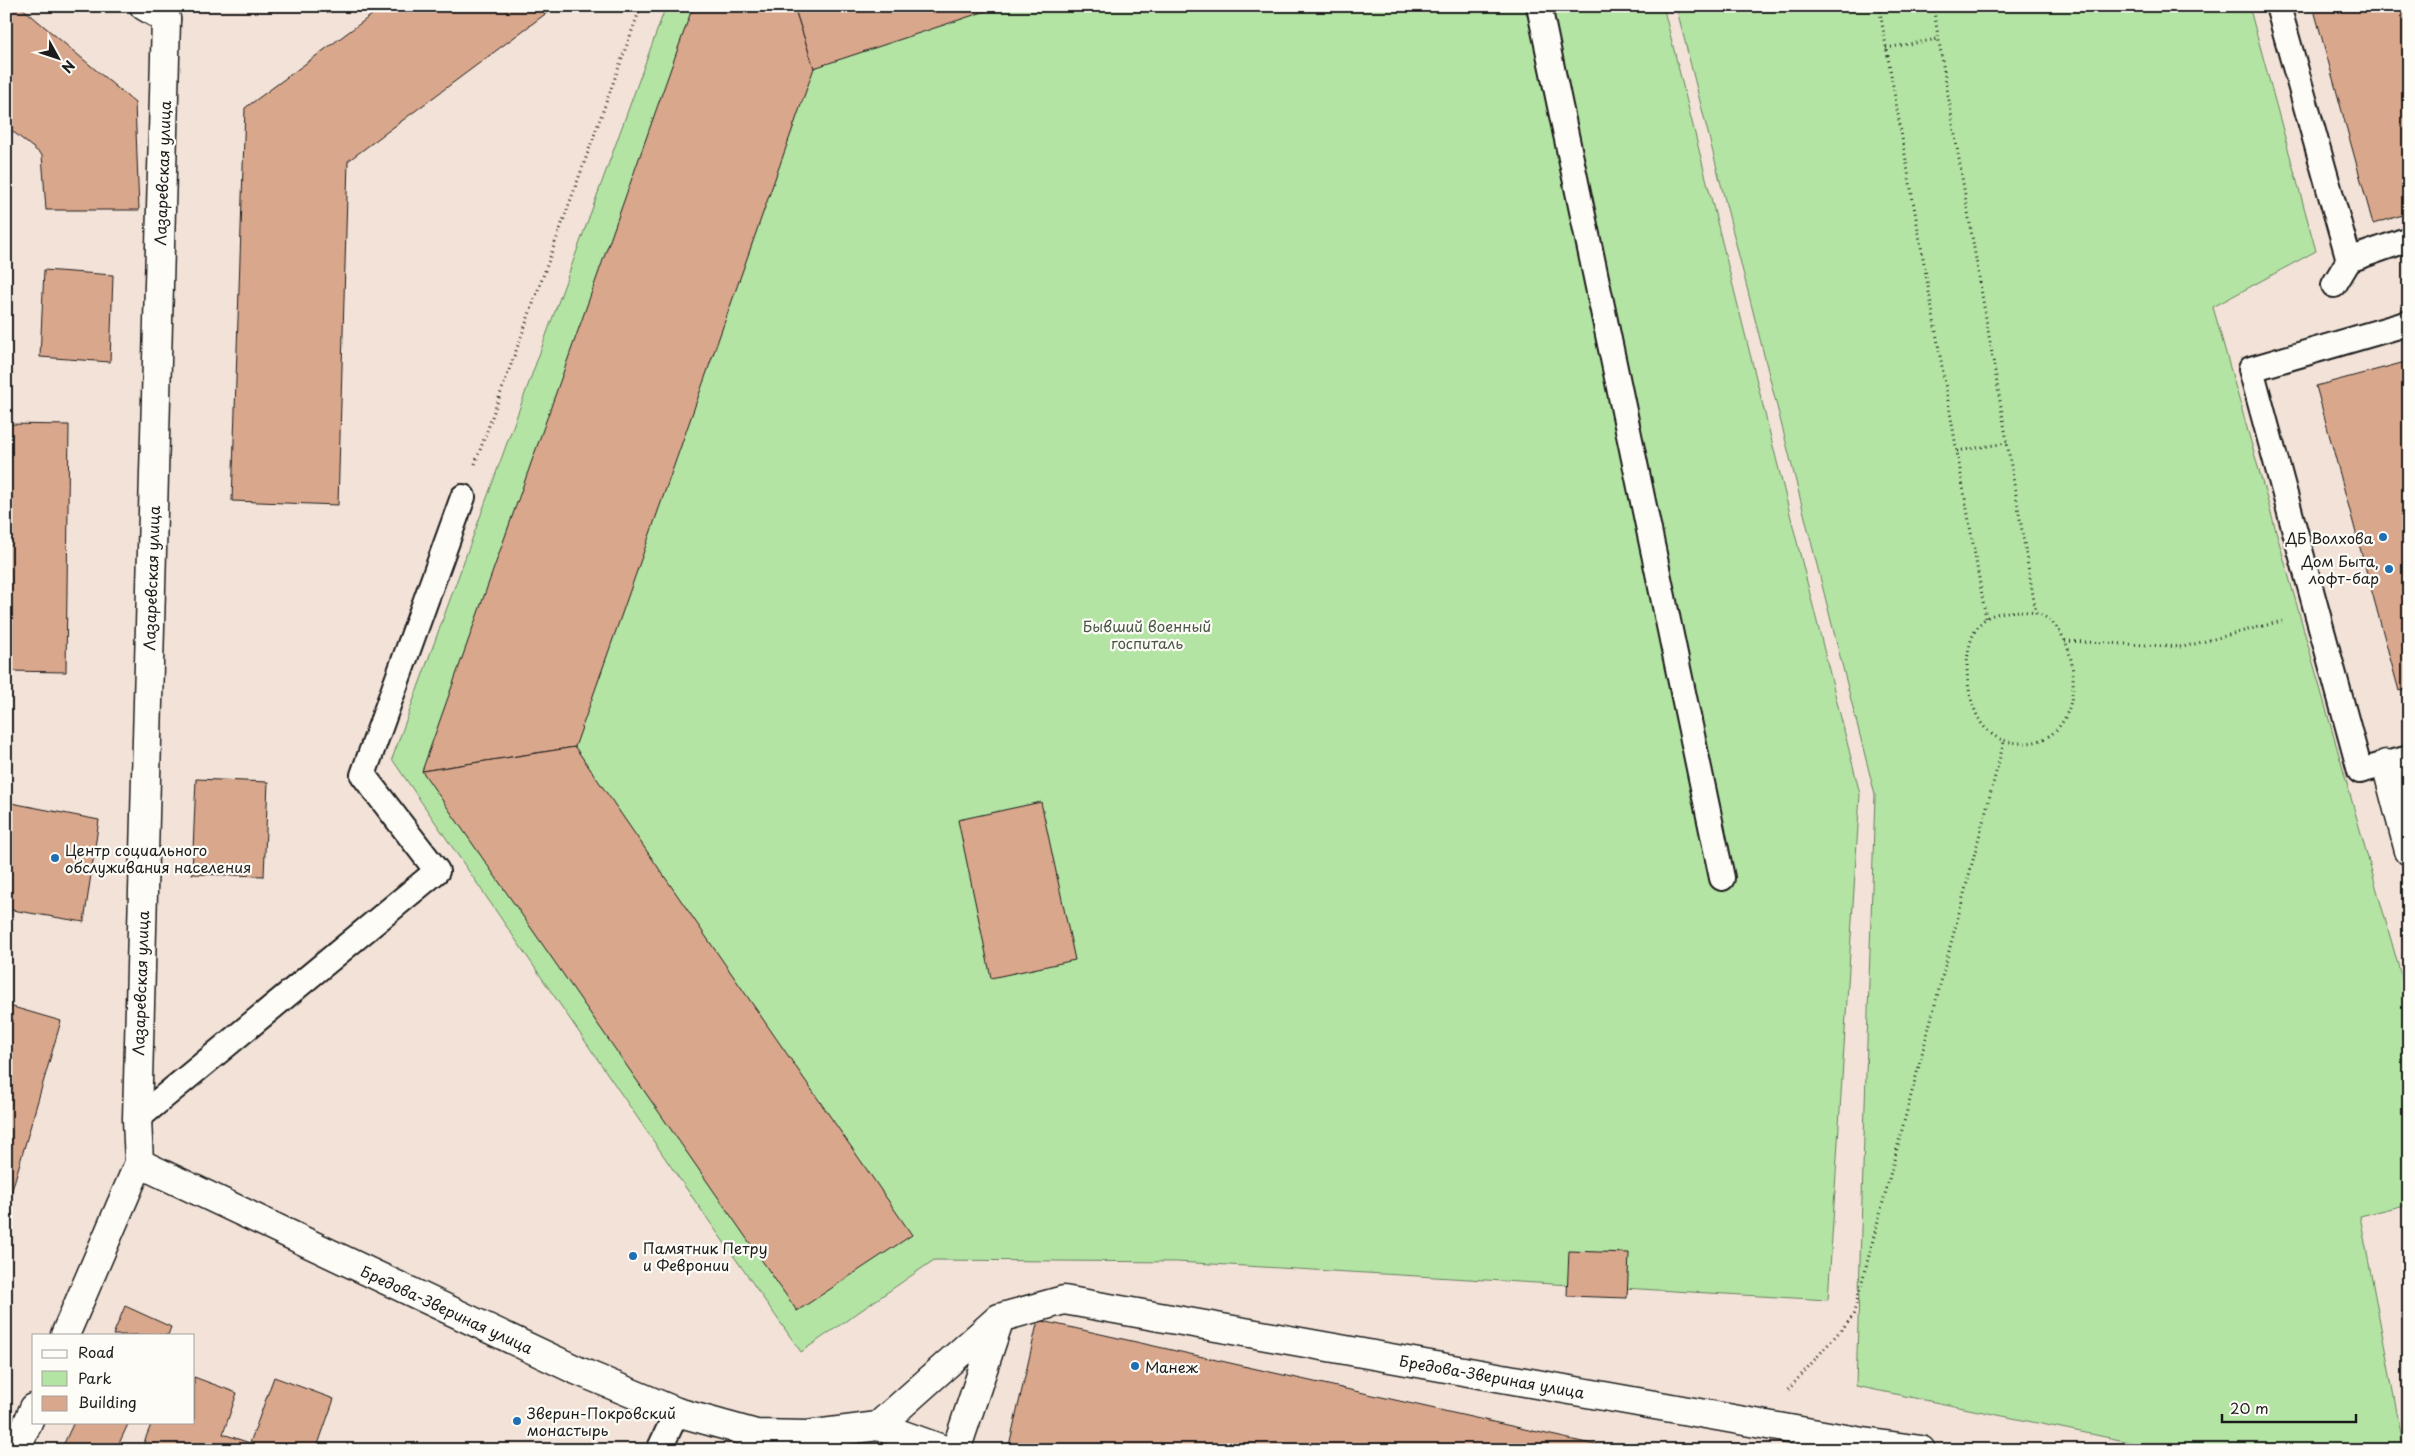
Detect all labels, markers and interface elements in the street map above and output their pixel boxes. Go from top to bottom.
north arrow [32,32,82,82]
text: N [57,56,80,78]
street label: Лазаревская улица [148,100,176,246]
street label: Лазаревская улица [137,505,165,651]
place label: ДБ Волхова [2285,526,2374,549]
marker: ДБ Волхова [2377,531,2389,543]
place label: Дом Быта, лофт-бар [2301,549,2379,589]
marker: Дом Быта, лофт-бар [2383,563,2395,575]
park label: Бывший военный госпиталь [1083,614,1211,654]
place label: Центр социального обслуживания населения [65,838,251,878]
marker: Центр социального обслуживания населения [49,852,61,864]
street label: Лазаревская улица [126,910,154,1056]
place label: Памятник Петру и Февронии [643,1236,768,1276]
marker: Памятник Петру и Февронии [627,1250,639,1262]
street label: Бредова-Звериная улица [357,1259,537,1359]
legend [32,1334,195,1424]
text: Road [78,1340,114,1363]
street label: Бредова-Звериная улица [1398,1348,1587,1404]
place label: Манеж [1145,1355,1199,1378]
marker: Манеж [1129,1360,1141,1372]
text: Park [78,1366,112,1389]
text: Building [78,1390,137,1413]
scale bar [2222,1391,2356,1423]
text: 20 m [2230,1396,2269,1419]
place label: Зверин-Покровский монастырь [526,1401,676,1441]
marker: Зверин-Покровский монастырь [511,1415,523,1427]

